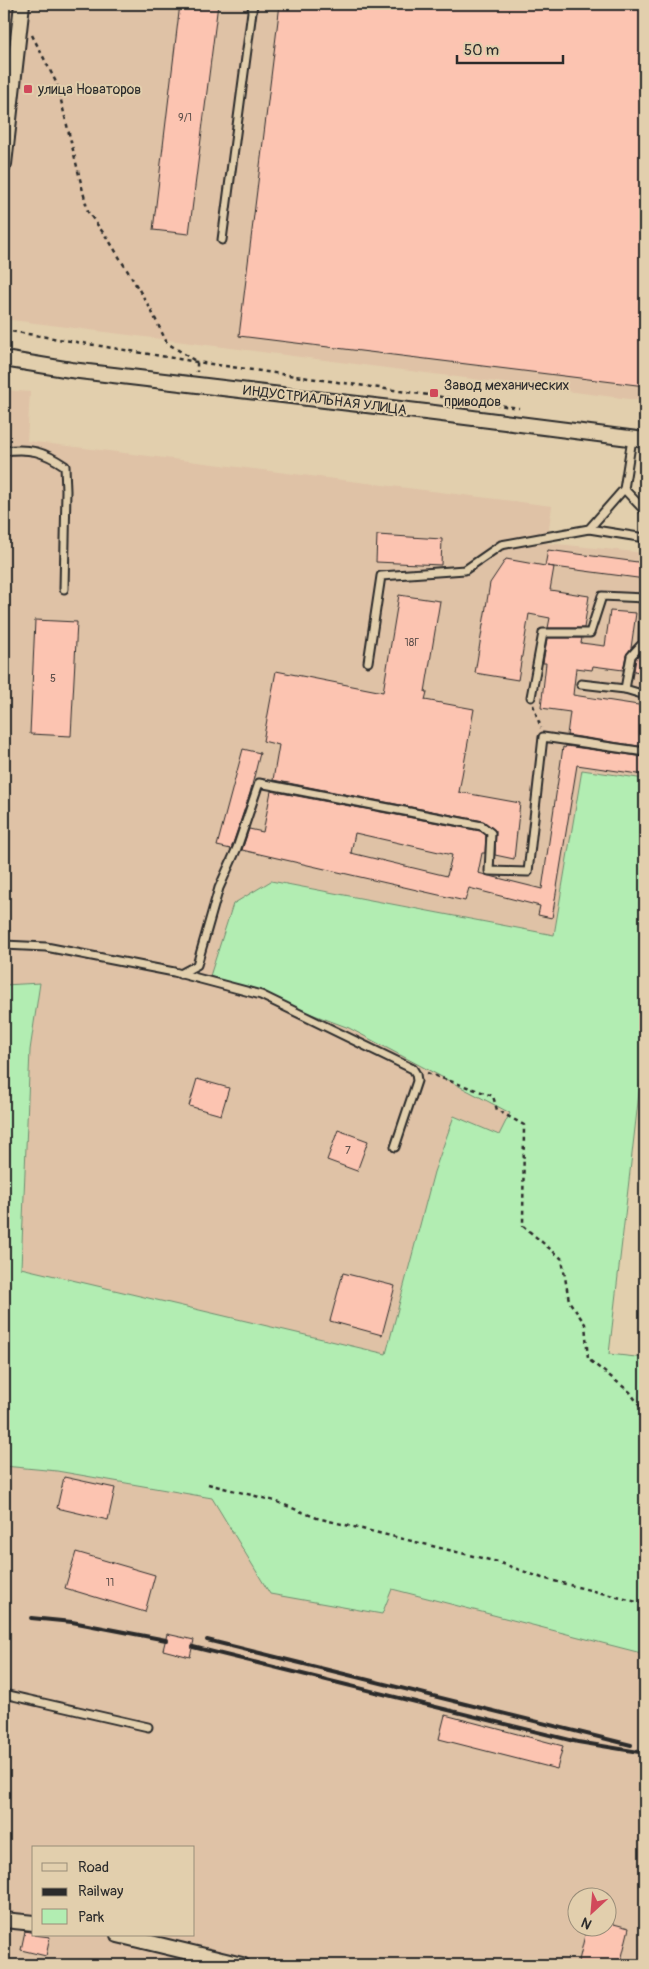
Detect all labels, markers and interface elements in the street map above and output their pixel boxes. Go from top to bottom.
scale bar [457,32,563,64]
text: 50 m [464,41,499,60]
place label: улица Новаторов [37,81,141,98]
marker: улица Новаторов [22,83,34,95]
house number: 9/1 [178,111,192,124]
place label: Завод механических приводов [444,377,569,410]
street label: ИНДУСТРИАЛЬНАЯ УЛИЦА [242,382,408,418]
marker: Завод механических приводов [428,387,440,399]
house number: 18Г [404,636,420,649]
house number: 5 [50,672,56,685]
house number: 7 [345,1144,351,1157]
house number: 11 [106,1576,114,1589]
legend [32,1846,195,1936]
text: Road [78,1858,109,1877]
text: Railway [78,1882,124,1901]
north arrow [566,1886,616,1936]
text: Park [78,1908,105,1927]
text: N [579,1914,595,1933]

